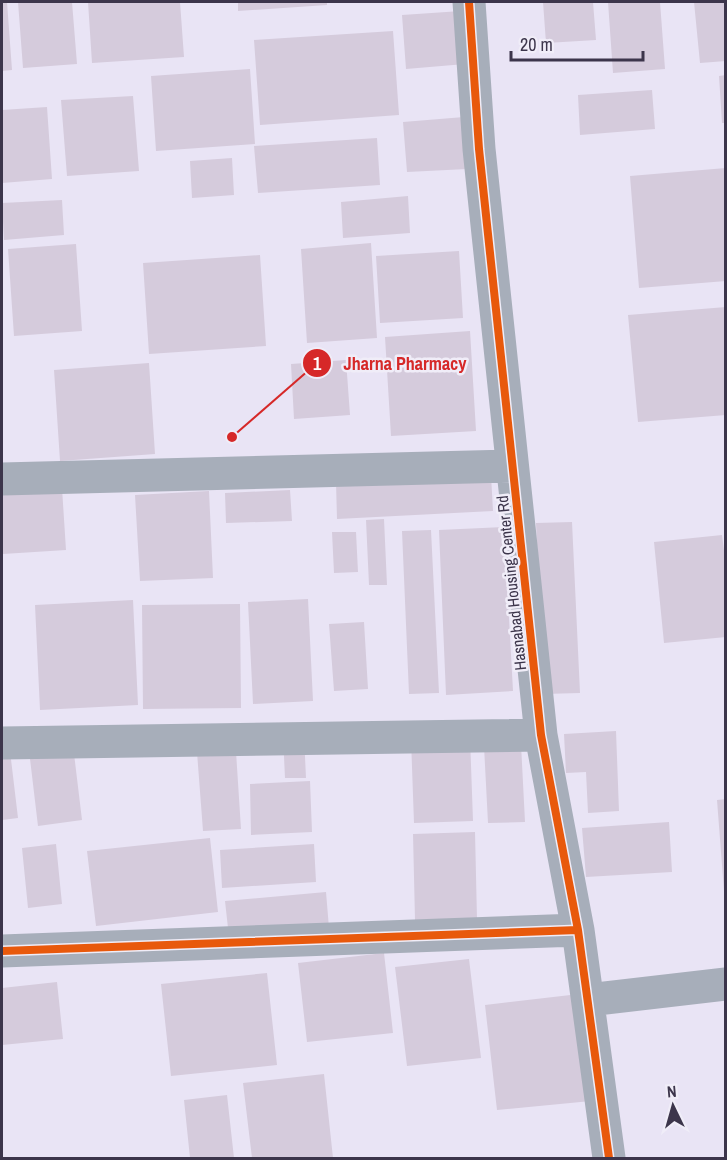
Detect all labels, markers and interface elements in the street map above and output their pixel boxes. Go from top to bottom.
scale bar [511,24,643,62]
text: 20 m [520,32,553,57]
callout: Jharna Pharmacy [302,345,479,381]
text: 1 [313,351,322,376]
text: Jharna Pharmacy [343,351,467,376]
street label: Hasnabad Housing Center Rd [491,494,531,672]
north arrow [643,1076,703,1136]
text: N [666,1080,677,1102]

